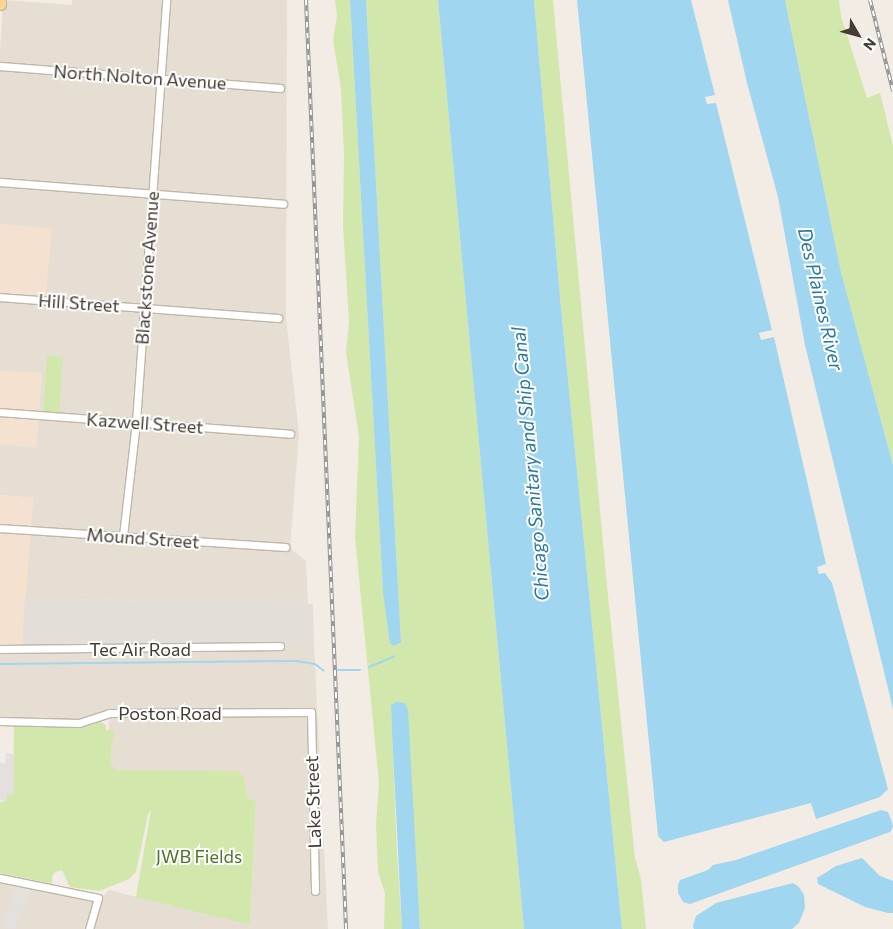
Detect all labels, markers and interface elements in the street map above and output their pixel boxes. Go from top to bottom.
north arrow [833,10,883,60]
text: N [860,35,880,54]
street label: North Nolton Avenue [53,60,227,94]
street label: Blackstone Avenue [131,191,163,345]
water label: Des Plaines River [793,225,849,373]
street label: Hill Street [38,289,120,317]
water label: Chicago Sanitary and Ship Canal [507,326,553,602]
street label: Kazwell Street [86,408,204,438]
street label: Mound Street [86,523,200,553]
street label: Tec Air Road [89,638,191,660]
street label: Poston Road [118,702,222,724]
street label: Lake Street [301,755,325,849]
park label: JWB Fields [156,845,242,867]

